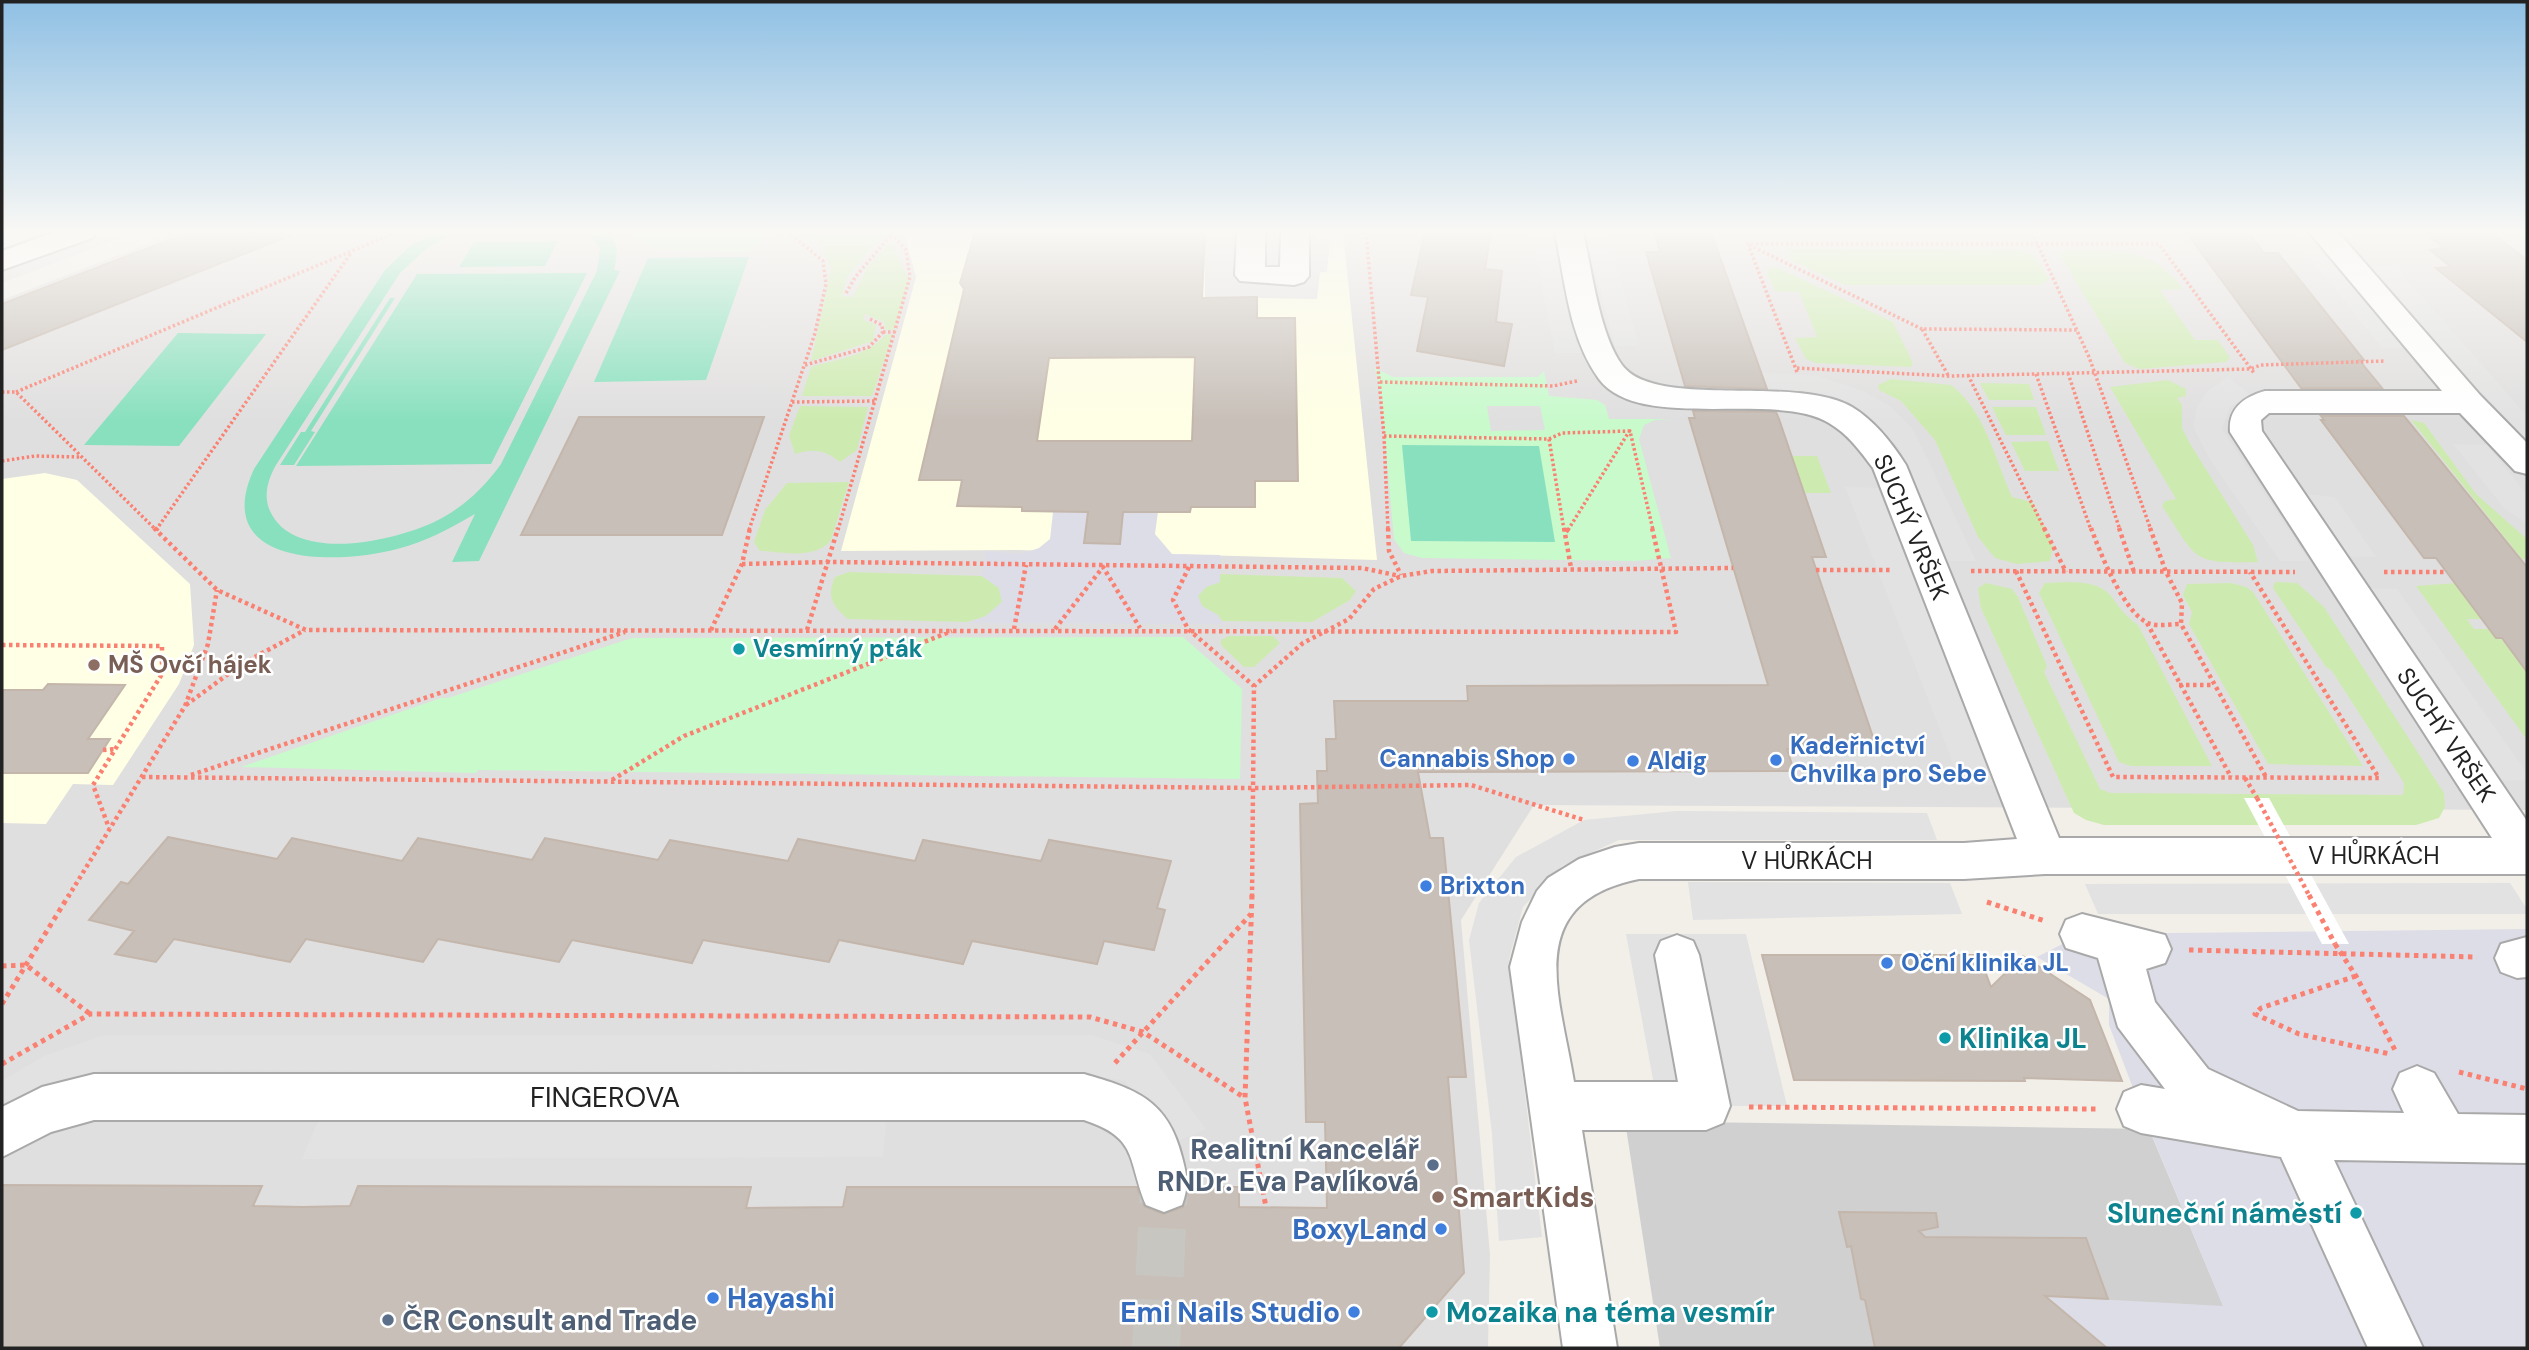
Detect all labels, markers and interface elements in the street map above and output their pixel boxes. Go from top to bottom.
street label: SUCHÝ VRŠEK [1867,449,1956,604]
place label: Vesmírný pták [753,633,923,664]
marker: Vesmírný pták [731,641,747,657]
place label: MŠ Ovčí hájek [108,649,272,680]
marker: MŠ Ovčí hájek [86,657,102,673]
street label: SUCHÝ VRŠEK [2390,662,2503,808]
place label: Kadeřnictví Chvilka pro Sebe [1790,730,1987,789]
place label: Cannabis Shop [1379,743,1555,774]
place label: Aldig [1647,745,1707,776]
marker: Cannabis Shop [1561,751,1577,767]
marker: Kadeřnictví Chvilka pro Sebe [1768,752,1784,768]
marker: Aldig [1625,753,1641,769]
street label: V HŮRKÁCH [2308,839,2440,871]
street label: V HŮRKÁCH [1741,844,1873,876]
place label: Brixton [1440,870,1525,901]
marker: Brixton [1418,878,1434,894]
place label: Oční klinika JL [1901,947,2069,978]
marker: Oční klinika JL [1879,955,1895,971]
place label: Klinika JL [1959,1020,2087,1057]
marker: Klinika JL [1937,1030,1953,1046]
street label: FINGEROVA [530,1079,680,1116]
place label: Realitní Kancelář RNDr. Eva Pavlíková [1157,1131,1419,1200]
marker: Realitní Kancelář RNDr. Eva Pavlíková [1425,1157,1441,1173]
place label: SmartKids [1452,1179,1594,1216]
marker: SmartKids [1430,1189,1446,1205]
place label: Sluneční náměstí [2107,1195,2343,1232]
marker: Sluneční náměstí [2348,1205,2364,1221]
place label: BoxyLand [1292,1211,1427,1248]
marker: BoxyLand [1433,1221,1449,1237]
place label: Hayashi [727,1280,835,1317]
marker: Hayashi [705,1290,721,1306]
place label: Emi Nails Studio [1120,1294,1340,1331]
place label: Mozaika na téma vesmír [1446,1294,1775,1331]
place label: ČR Consult and Trade [402,1302,697,1339]
marker: Emi Nails Studio [1346,1304,1362,1320]
marker: Mozaika na téma vesmír [1424,1304,1440,1320]
marker: ČR Consult and Trade [380,1312,396,1328]

